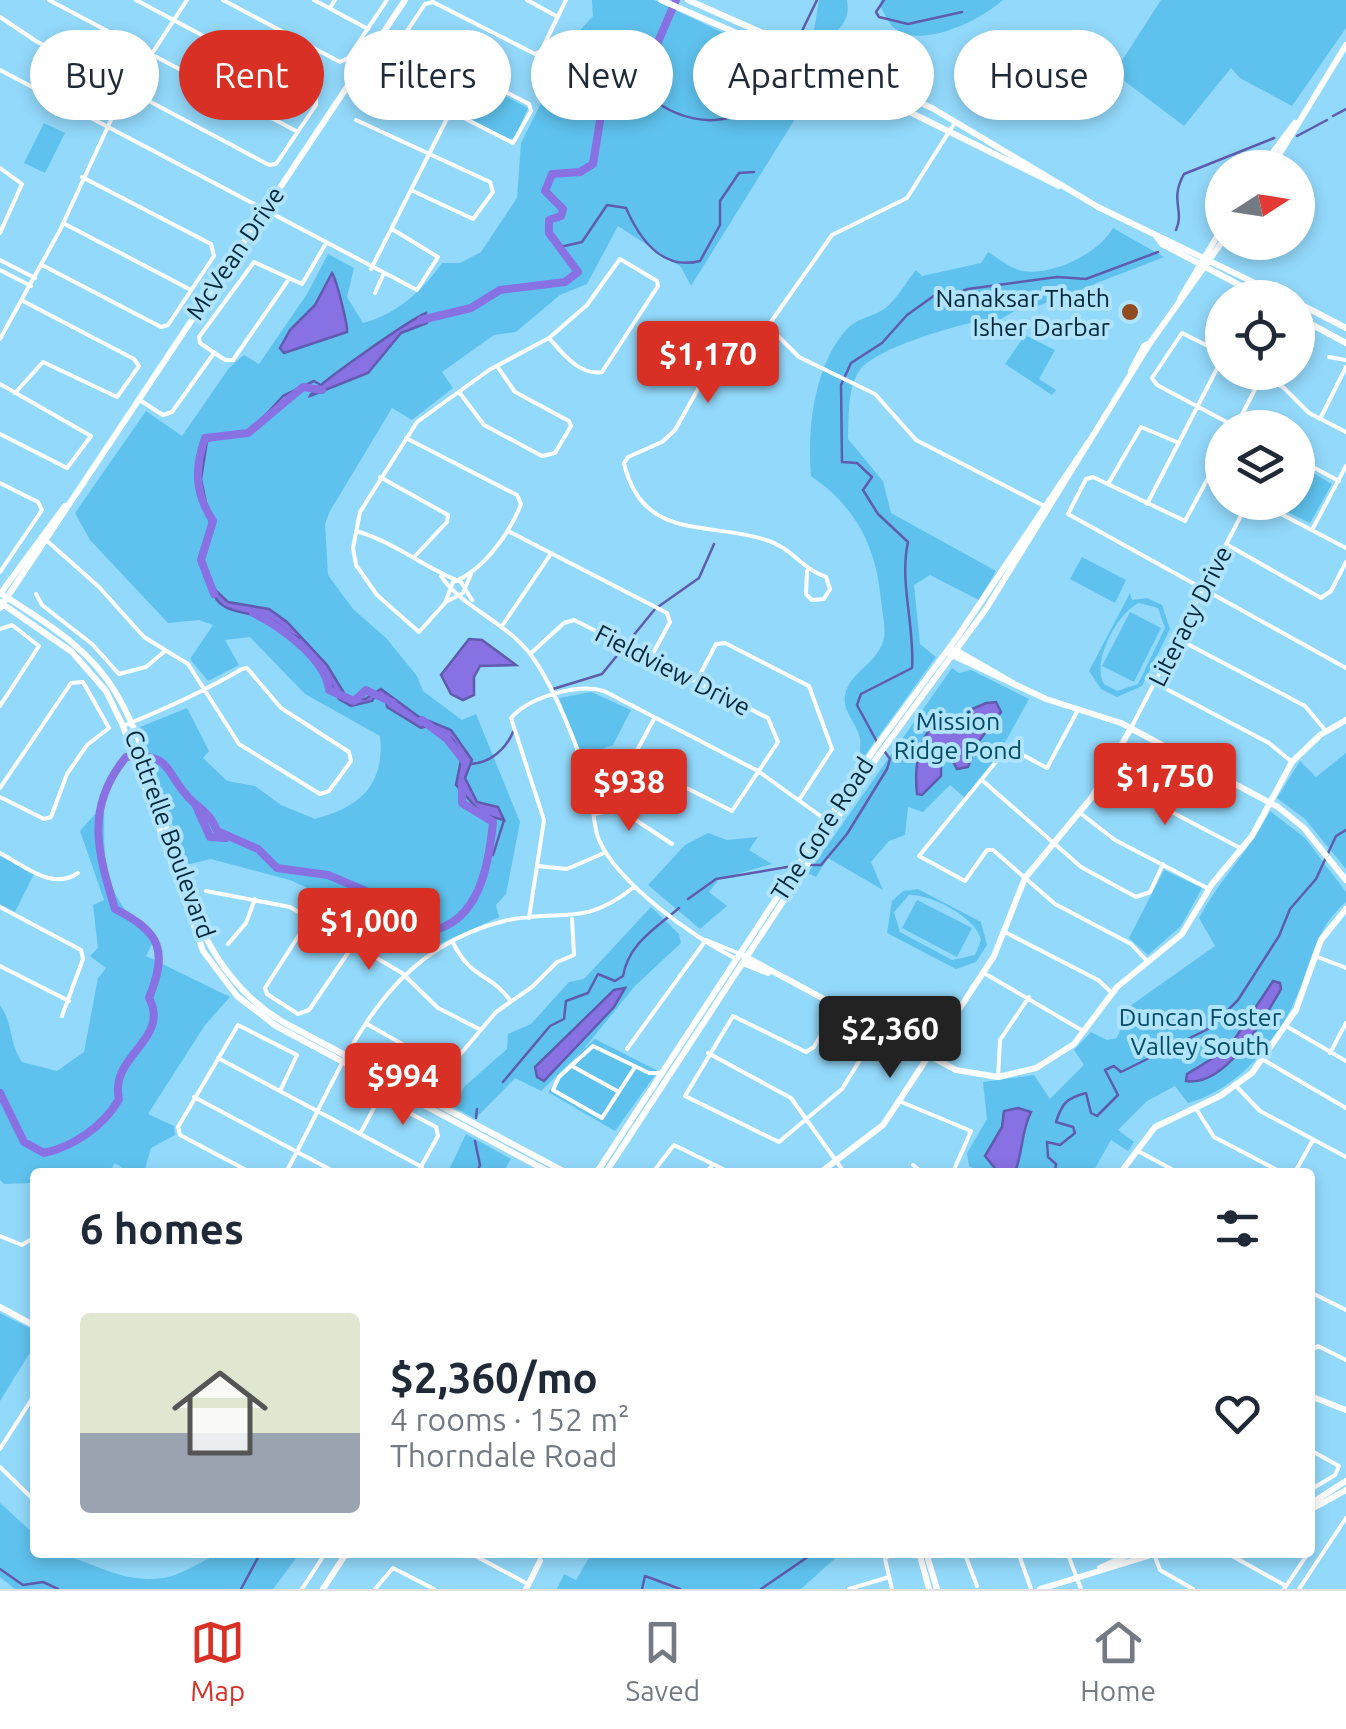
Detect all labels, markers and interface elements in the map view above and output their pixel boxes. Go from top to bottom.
chip: Buy [30,30,159,120]
chip: Rent [179,30,324,120]
chip: Filters [344,30,511,120]
chip: New [531,30,673,120]
chip: Apartment [693,30,934,120]
chip: House [954,30,1124,120]
north arrow [1205,150,1315,260]
map controls [1205,150,1315,520]
street label: McVean Drive [180,181,290,325]
button: locate [1205,280,1315,390]
place label: Nanaksar Thath Isher Darbar [936,284,1111,341]
marker: Nanaksar Thath Isher Darbar [1119,301,1141,323]
pin: $1,170 [627,321,789,406]
text: $1,170 [659,335,757,371]
button: layers [1205,410,1315,520]
street label: Literacy Drive [1143,541,1237,691]
street label: Fieldview Drive [591,619,755,721]
park label: Mission Ridge Pond [894,707,1022,764]
street label: Cottrelle Boulevard [119,726,221,942]
pin: $1,750 [1084,743,1246,828]
pin: $938 [570,749,688,834]
street label: The Gore Road [765,752,879,906]
text: $1,750 [1116,757,1214,793]
text: $938 [593,763,665,799]
pin: $1,000 [288,888,450,973]
text: $1,000 [320,902,418,938]
pin: $2,360 [809,996,971,1081]
park label: Duncan Foster Valley South [1119,1003,1282,1060]
text: $2,360 [841,1010,939,1046]
pin: $994 [344,1043,462,1128]
text: $994 [367,1057,439,1093]
icon: filters [1210,1201,1265,1256]
text: 6 homes [80,1205,244,1252]
icon: home [160,1353,280,1473]
text: $2,360/mo [390,1354,598,1401]
icon: heart [1210,1386,1265,1441]
text: 4 rooms · 152 m² [390,1401,630,1437]
text: Thorndale Road [390,1437,618,1473]
tab: Map [190,1615,245,1706]
tab: Saved [626,1615,700,1706]
tab: Home [1080,1615,1156,1706]

